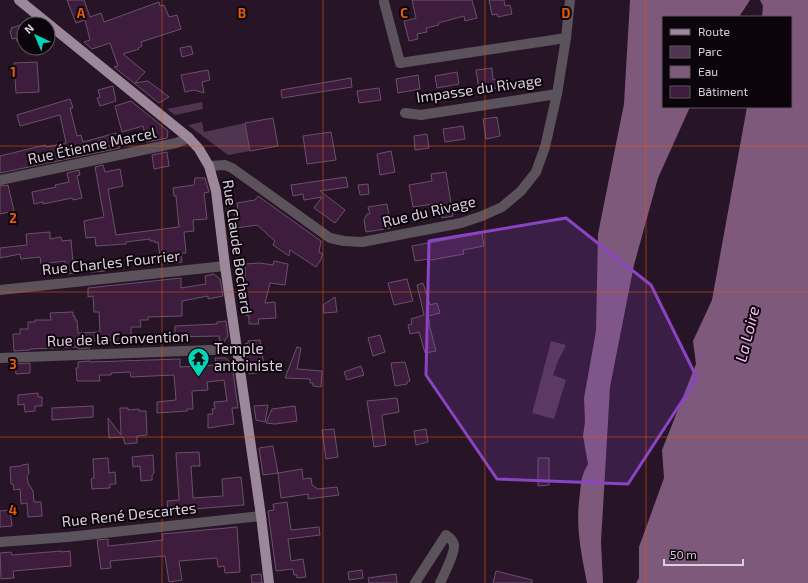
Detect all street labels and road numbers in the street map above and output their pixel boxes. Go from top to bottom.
street label: Impasse du Rivage [415,70,543,106]
street label: Rue Étienne Marcel [26,123,158,167]
street label: Rue Claude Bochard [220,178,256,315]
street label: Rue du Rivage [380,192,477,231]
street label: Rue Charles Fourrier [41,246,181,278]
street label: Rue de la Convention [47,327,189,349]
street label: Rue René Descartes [61,498,197,530]

